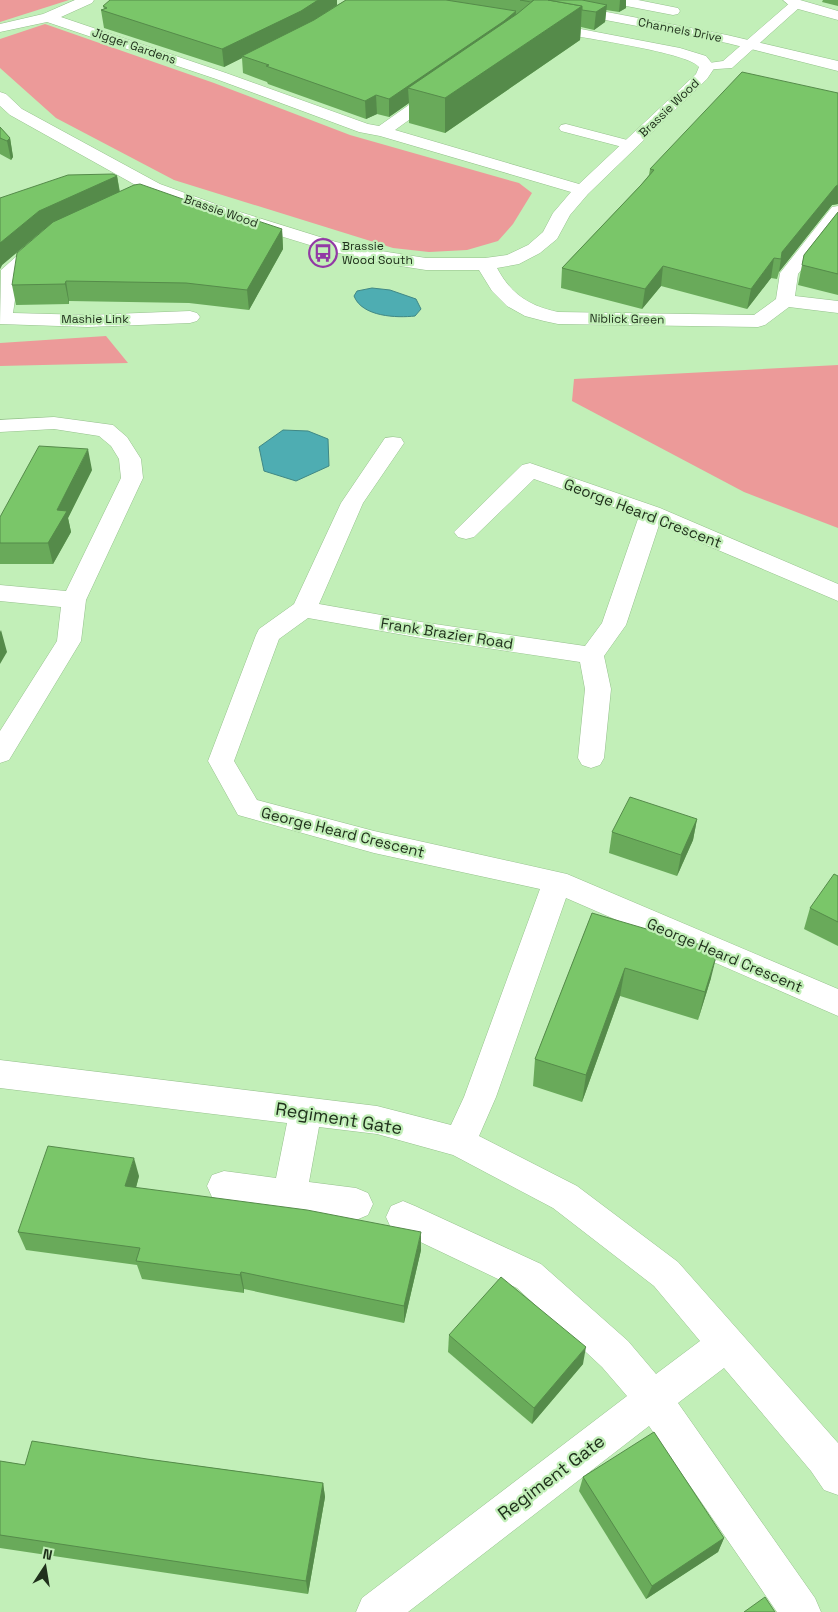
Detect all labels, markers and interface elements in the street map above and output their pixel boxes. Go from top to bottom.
street label: Channels Drive [637,14,723,46]
street label: Jigger Gardens [90,24,178,68]
street label: Brassie Wood [636,75,702,141]
street label: Brassie Wood [182,191,260,231]
bus stop icon: Brassie Wood South [308,238,338,268]
place label: Brassie Wood South [342,238,413,268]
street label: Niblick Green [589,310,665,328]
street label: Mashie Link [61,311,129,327]
street label: George Heard Crescent [561,474,725,552]
street label: Frank Brazier Road [379,613,515,653]
street label: George Heard Crescent [259,803,427,862]
street label: George Heard Crescent [644,914,806,997]
street label: Regiment Gate [274,1097,404,1139]
street label: Regiment Gate [493,1429,609,1525]
north arrow [20,1542,70,1592]
text: N [41,1545,54,1564]

